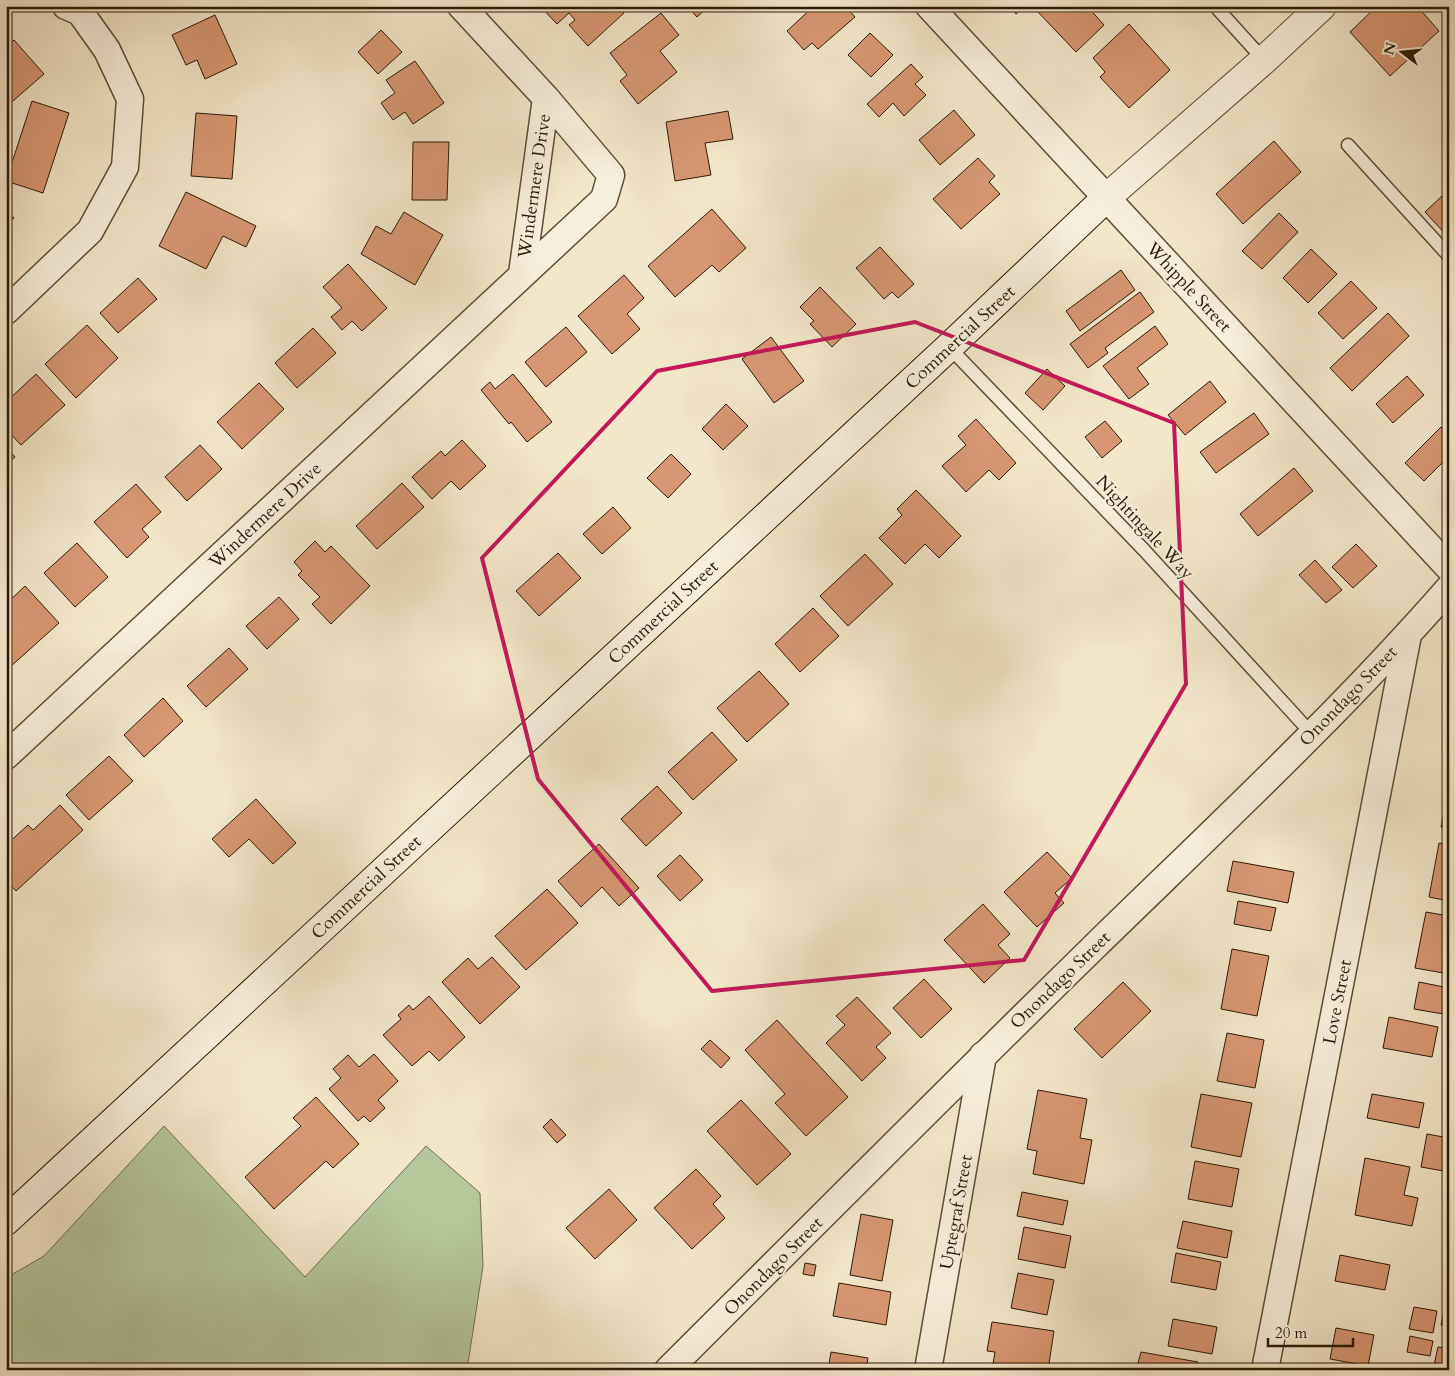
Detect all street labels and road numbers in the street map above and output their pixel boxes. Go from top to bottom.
street label: Windermere Drive [512,112,557,261]
street label: Whipple Street [1140,236,1237,338]
street label: Commercial Street [900,279,1021,395]
street label: Windermere Drive [203,456,327,575]
street label: Nightingale Way [1090,470,1200,585]
street label: Commercial Street [603,554,724,670]
street label: Onondago Street [1294,640,1403,752]
street label: Commercial Street [306,829,427,945]
street label: Onondago Street [1005,926,1116,1035]
street label: Love Street [1317,957,1358,1047]
street label: Uptegraf Street [934,1152,979,1271]
street label: Onondago Street [718,1211,829,1322]

